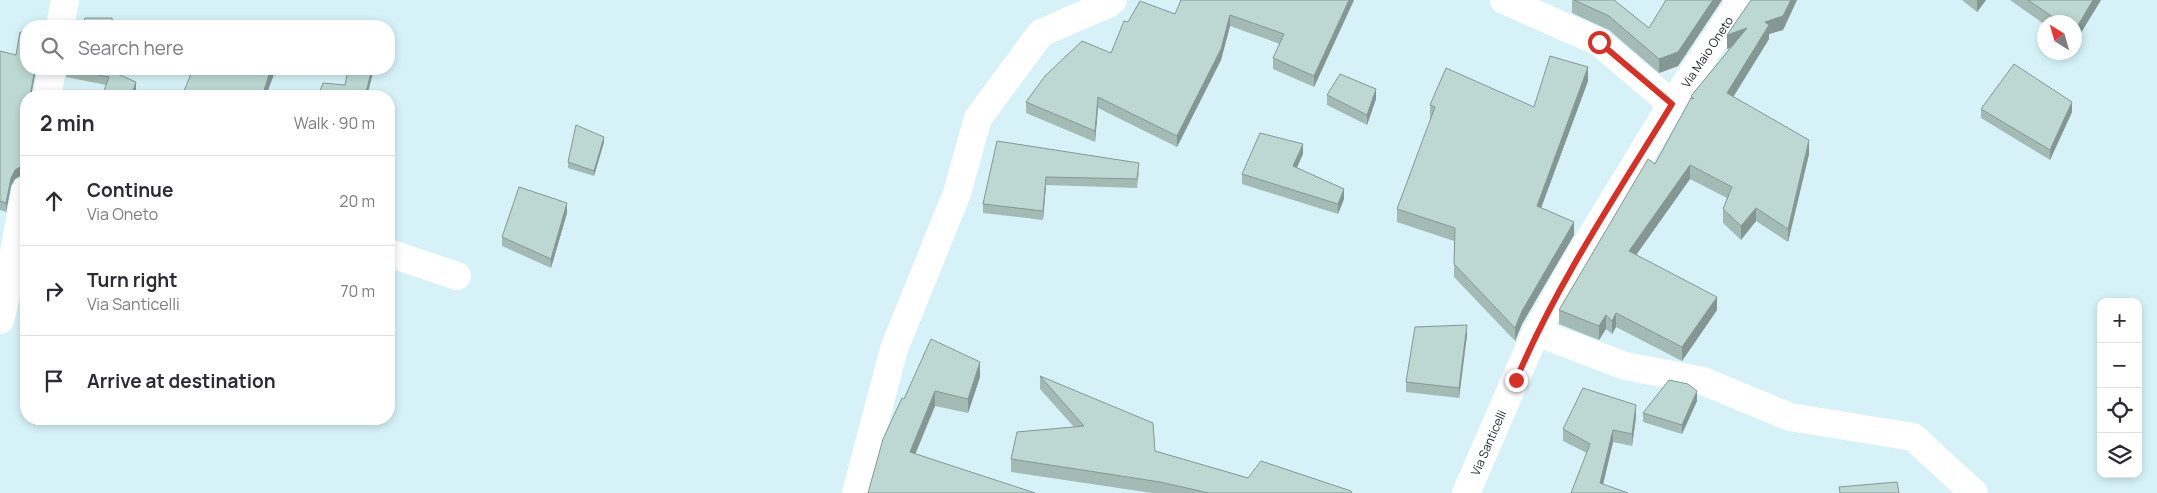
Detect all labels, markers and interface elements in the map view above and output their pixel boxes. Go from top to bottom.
street label: Via Maio Oneto [1677,12,1737,91]
north arrow [2037,15,2082,60]
search box [20,20,395,75]
route start [1588,31,1611,54]
icon: search [38,34,66,62]
text: Search here [78,35,184,61]
text: 2 min [40,109,95,137]
text: Walk · 90 m [294,112,375,134]
text: Continue [87,177,173,203]
icon: ahead [40,187,68,215]
text: 20 m [339,190,375,212]
text: Via Oneto [87,203,158,225]
text: Turn right [87,267,177,293]
icon: right [40,277,68,305]
text: 70 m [340,280,375,302]
text: Via Santicelli [87,293,180,315]
map controls [2097,298,2142,478]
button: + [2097,298,2142,343]
button: − [2097,343,2142,388]
icon: arrive [40,367,68,395]
text: Arrive at destination [87,368,276,394]
route end [1505,369,1528,392]
button: locate [2097,388,2142,433]
street label: Via Santicelli [1466,407,1510,478]
button: layers [2097,433,2142,478]

